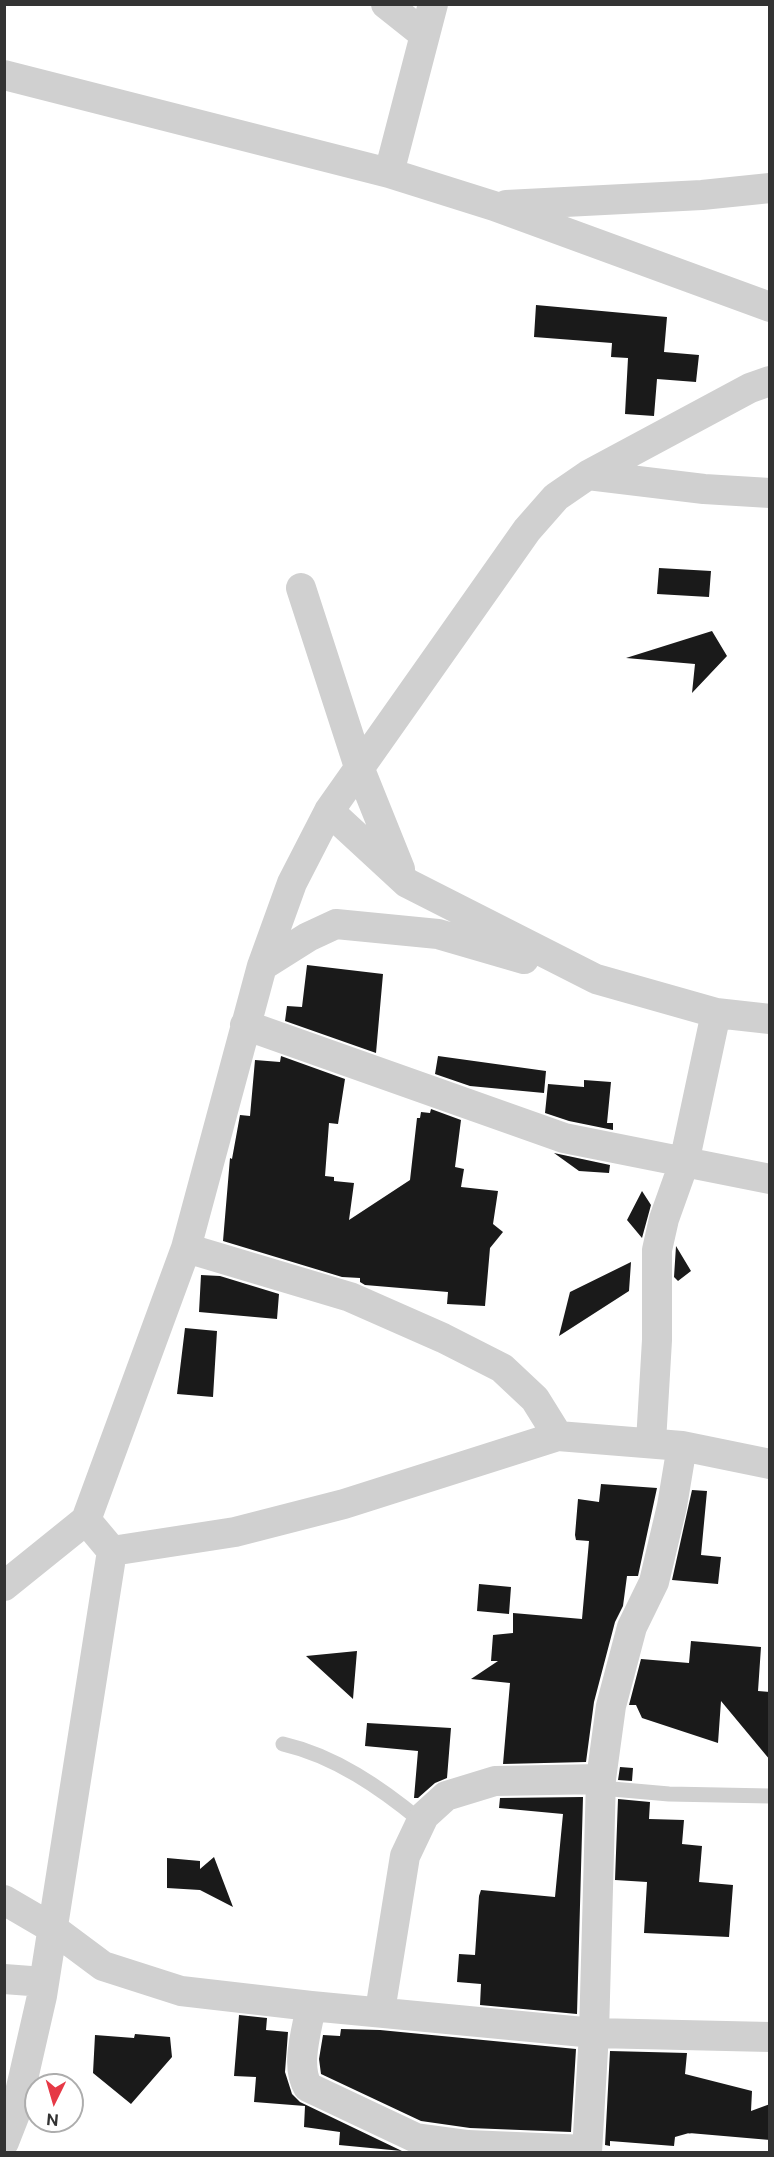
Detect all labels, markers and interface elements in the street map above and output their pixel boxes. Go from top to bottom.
north arrow [24,2073,84,2133]
text: N [46,2109,60,2129]

